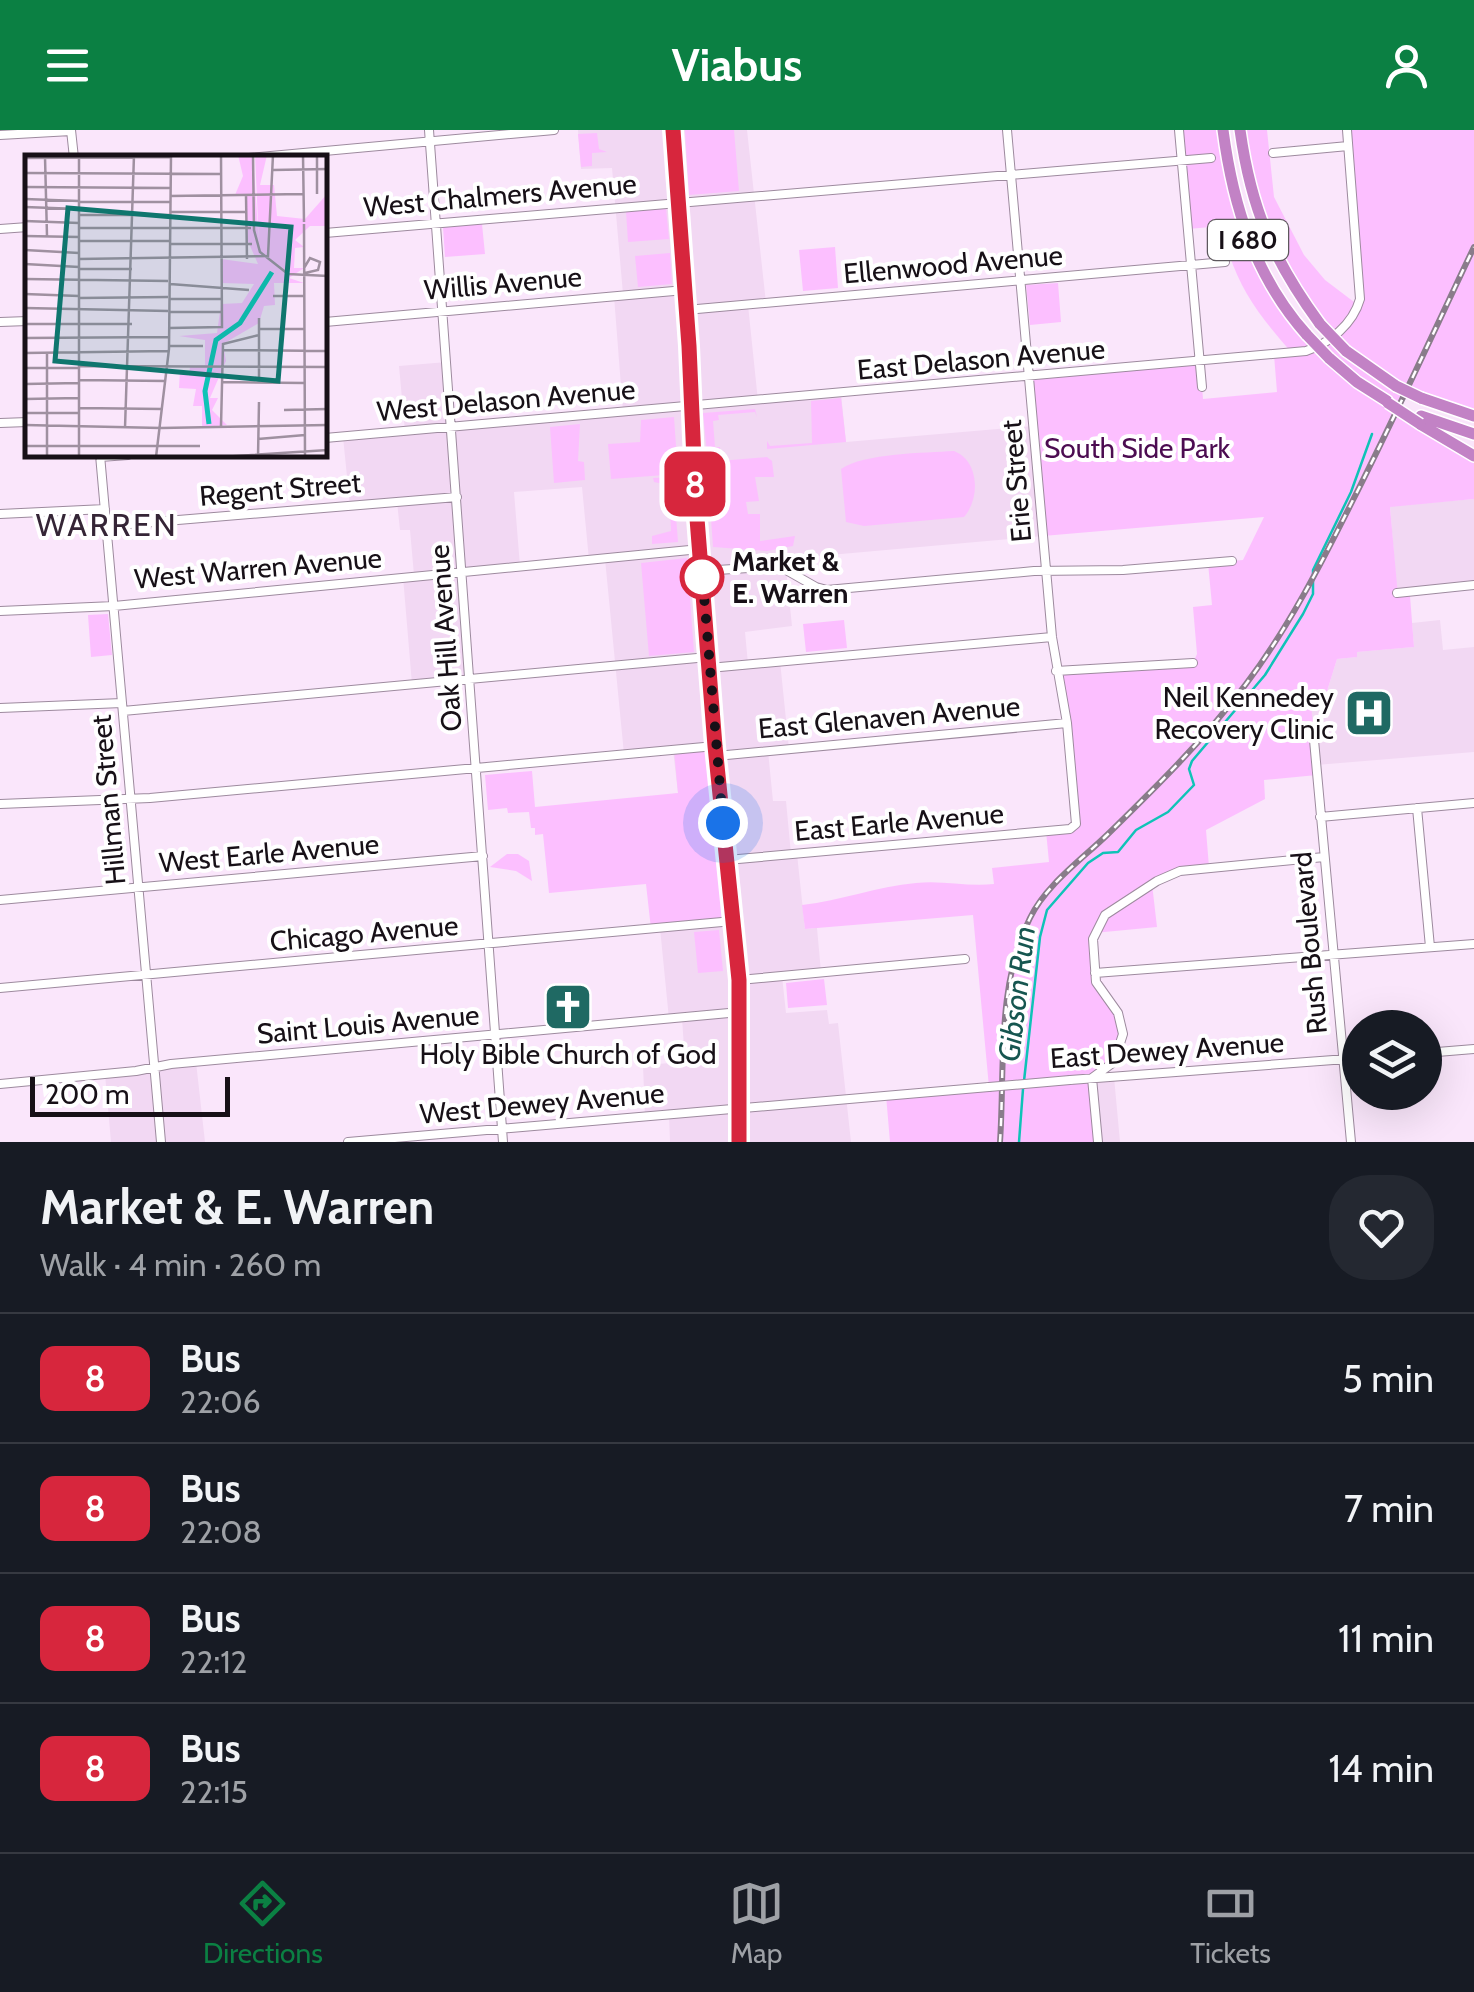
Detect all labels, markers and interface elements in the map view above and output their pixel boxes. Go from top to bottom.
icon: menu [40,38,95,93]
text: Viabus [672,38,802,92]
icon: person [1379,38,1434,93]
inset map [25,155,328,458]
street label: West Chalmers Avenue [362,166,638,224]
road number: I 680 [1208,220,1288,260]
street label: Ellenwood Avenue [842,237,1064,291]
street label: Willis Avenue [423,259,583,307]
street label: East Delason Avenue [856,331,1106,387]
street label: West Delason Avenue [375,372,637,428]
street label: Erie Street [994,418,1038,544]
park label: South Side Park [1044,431,1230,465]
line badge: 8 [662,452,728,516]
text: 8 [684,463,706,506]
street label: Regent Street [198,465,362,513]
district label: WARREN [36,505,178,544]
street label: West Warren Avenue [133,540,383,596]
street label: Oak Hill Avenue [422,543,468,733]
place label: Market & E. Warren [732,544,848,610]
marker: Market & E. Warren [681,556,723,598]
place label: Neil Kennedey Recovery Clinic [1154,680,1334,746]
hospital icon: Neil Kennedey Recovery Clinic [1343,687,1395,739]
street label: East Glenaven Avenue [757,689,1021,745]
street label: Hillman Street [84,714,132,886]
street label: East Earle Avenue [793,796,1005,848]
your location [698,798,748,848]
street label: West Earle Avenue [158,826,380,880]
street label: Rush Boulevard [1284,850,1334,1036]
street label: Chicago Avenue [268,908,460,958]
water label: Gibson Run [990,924,1043,1064]
church icon: Holy Bible Church of God [542,981,594,1033]
street label: Saint Louis Avenue [255,997,481,1051]
map controls [1342,1010,1442,1110]
button: layers [1342,1010,1442,1110]
street label: East Dewey Avenue [1049,1025,1285,1075]
place label: Holy Bible Church of God [420,1037,716,1071]
scale bar [30,1072,230,1116]
street label: West Dewey Avenue [418,1075,666,1131]
text: 200 m [45,1077,130,1111]
button: heart [1329,1175,1434,1280]
text: Market & E. Warren [40,1178,434,1236]
text: Walk · 4 min · 260 m [40,1245,321,1284]
text: Bus [180,1335,241,1382]
text: 5 min [1342,1355,1434,1402]
text: 8 [84,1357,106,1400]
text: 22:06 [180,1382,261,1421]
text: Bus [180,1465,241,1512]
text: 7 min [1344,1485,1434,1532]
text: 8 [84,1487,106,1530]
text: 22:08 [180,1512,262,1551]
text: Bus [180,1595,241,1642]
text: 11 min [1338,1615,1434,1662]
text: 8 [84,1617,106,1660]
text: 22:12 [180,1642,247,1681]
text: Bus [180,1725,241,1772]
text: 14 min [1328,1745,1434,1792]
text: 8 [84,1747,106,1790]
text: 22:15 [180,1772,248,1811]
tab: Directions [203,1876,323,1970]
tab: Map [729,1876,784,1970]
tab: Tickets [1190,1876,1271,1970]

